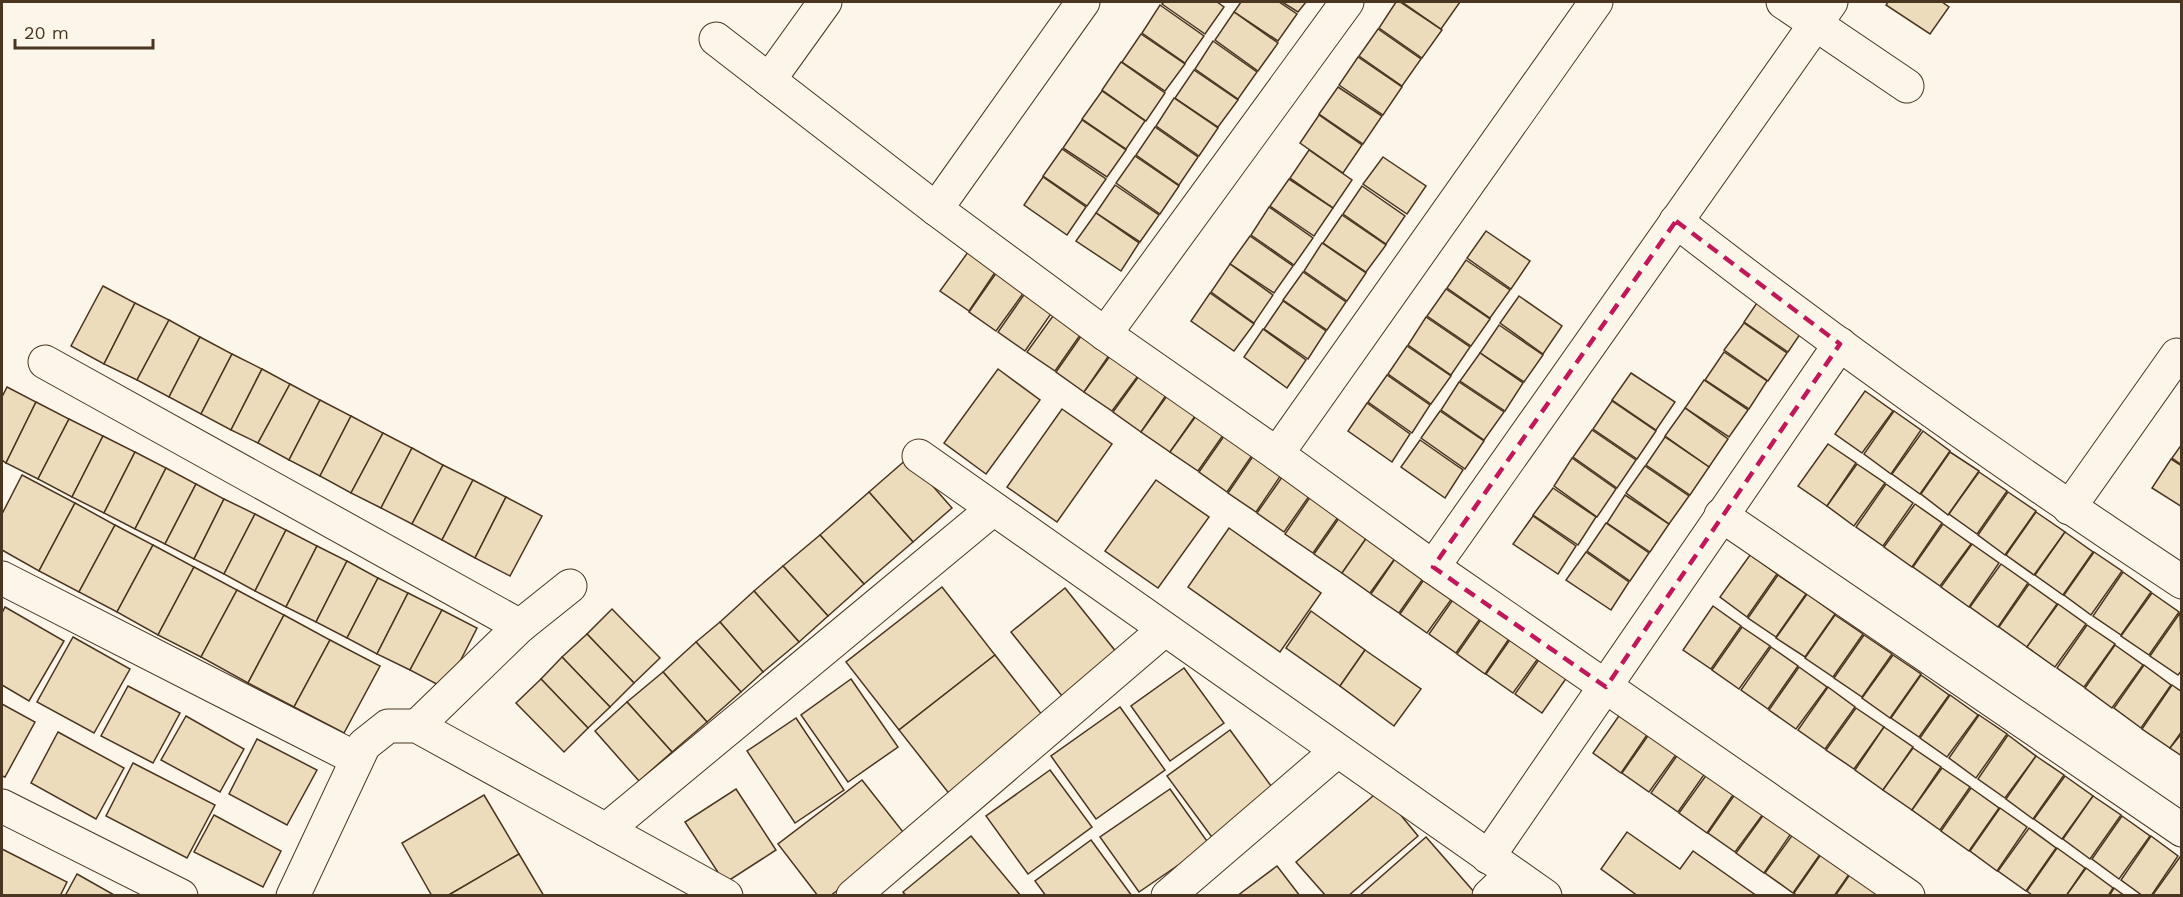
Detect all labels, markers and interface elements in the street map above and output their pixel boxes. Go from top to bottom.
scale bar [15,12,153,50]
text: 20 m [24,22,69,43]

